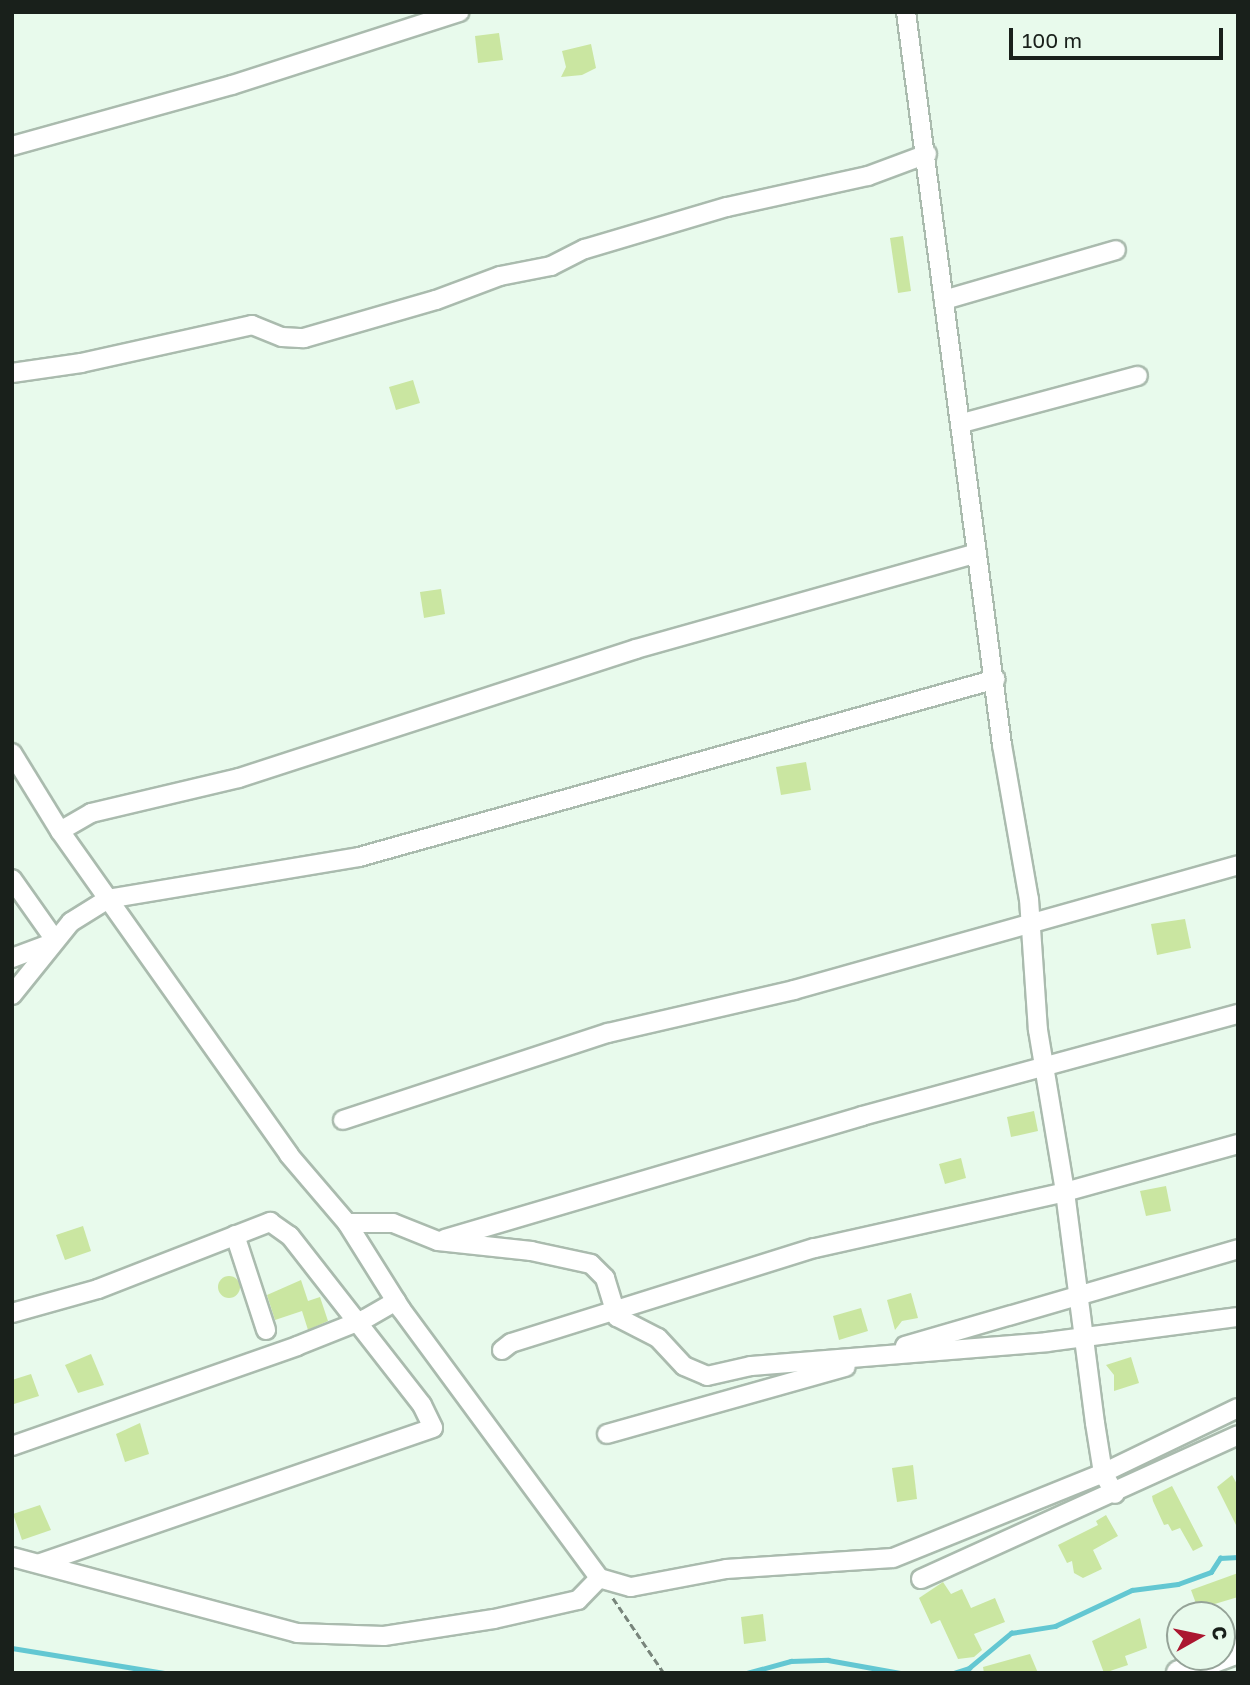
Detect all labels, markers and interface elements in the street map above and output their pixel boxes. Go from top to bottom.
scale bar [1012,14,1226,58]
text: 100 m [1022,27,1082,53]
north arrow [1166,1601,1236,1671]
text: С [1208,1624,1233,1641]

